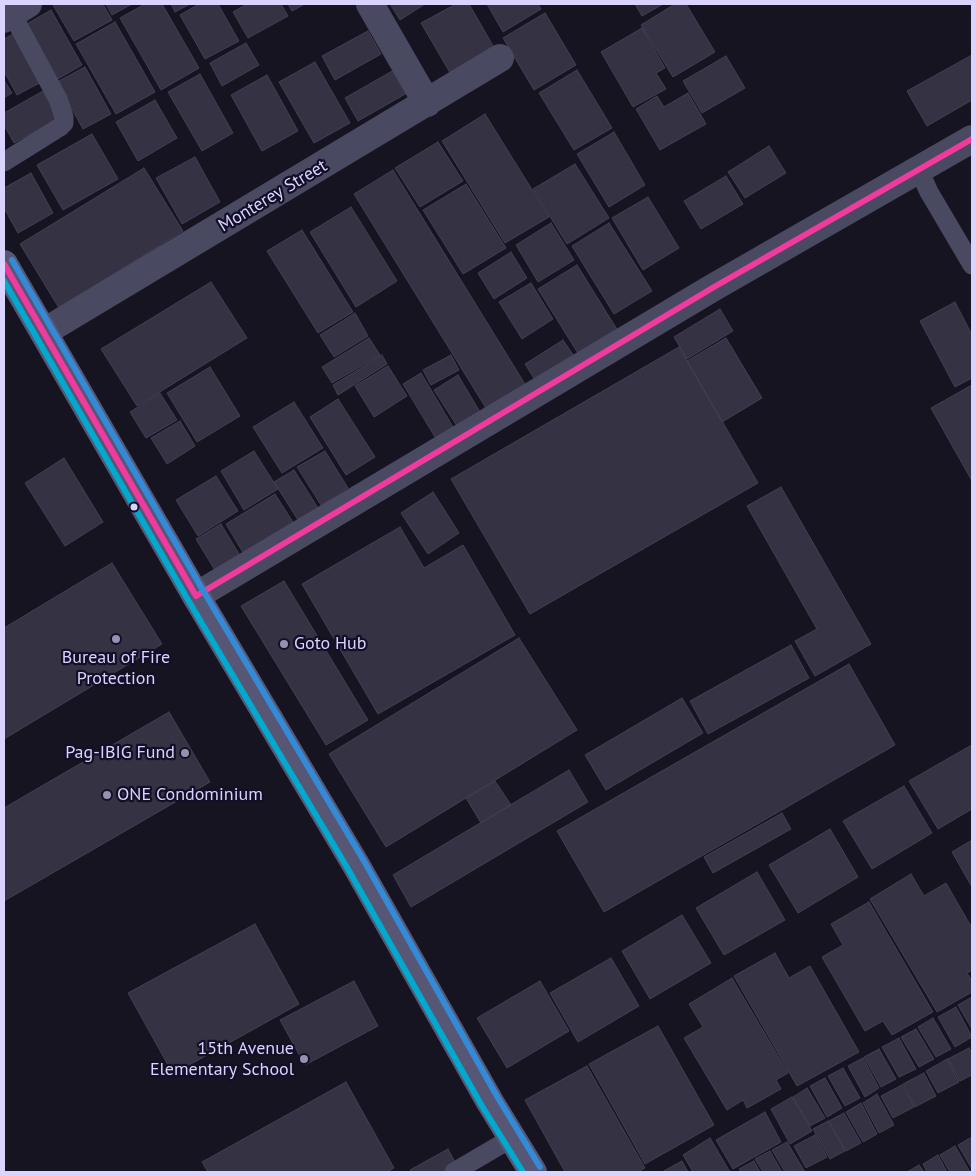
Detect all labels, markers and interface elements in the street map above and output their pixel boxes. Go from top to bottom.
street label: Monterey Street [215,155,331,237]
unlabelled marker [129,502,139,512]
marker: Bureau of Fire Protection [110,633,122,645]
place label: Goto Hub [294,633,367,655]
marker: Goto Hub [278,638,290,650]
place label: Bureau of Fire Protection [62,647,170,690]
place label: Pag-IBIG Fund [65,742,175,764]
marker: Pag-IBIG Fund [179,747,191,759]
place label: ONE Condominium [117,784,263,806]
marker: ONE Condominium [101,789,113,801]
place label: 15th Avenue Elementary School [150,1038,294,1080]
marker: 15th Avenue Elementary School [298,1053,310,1065]

